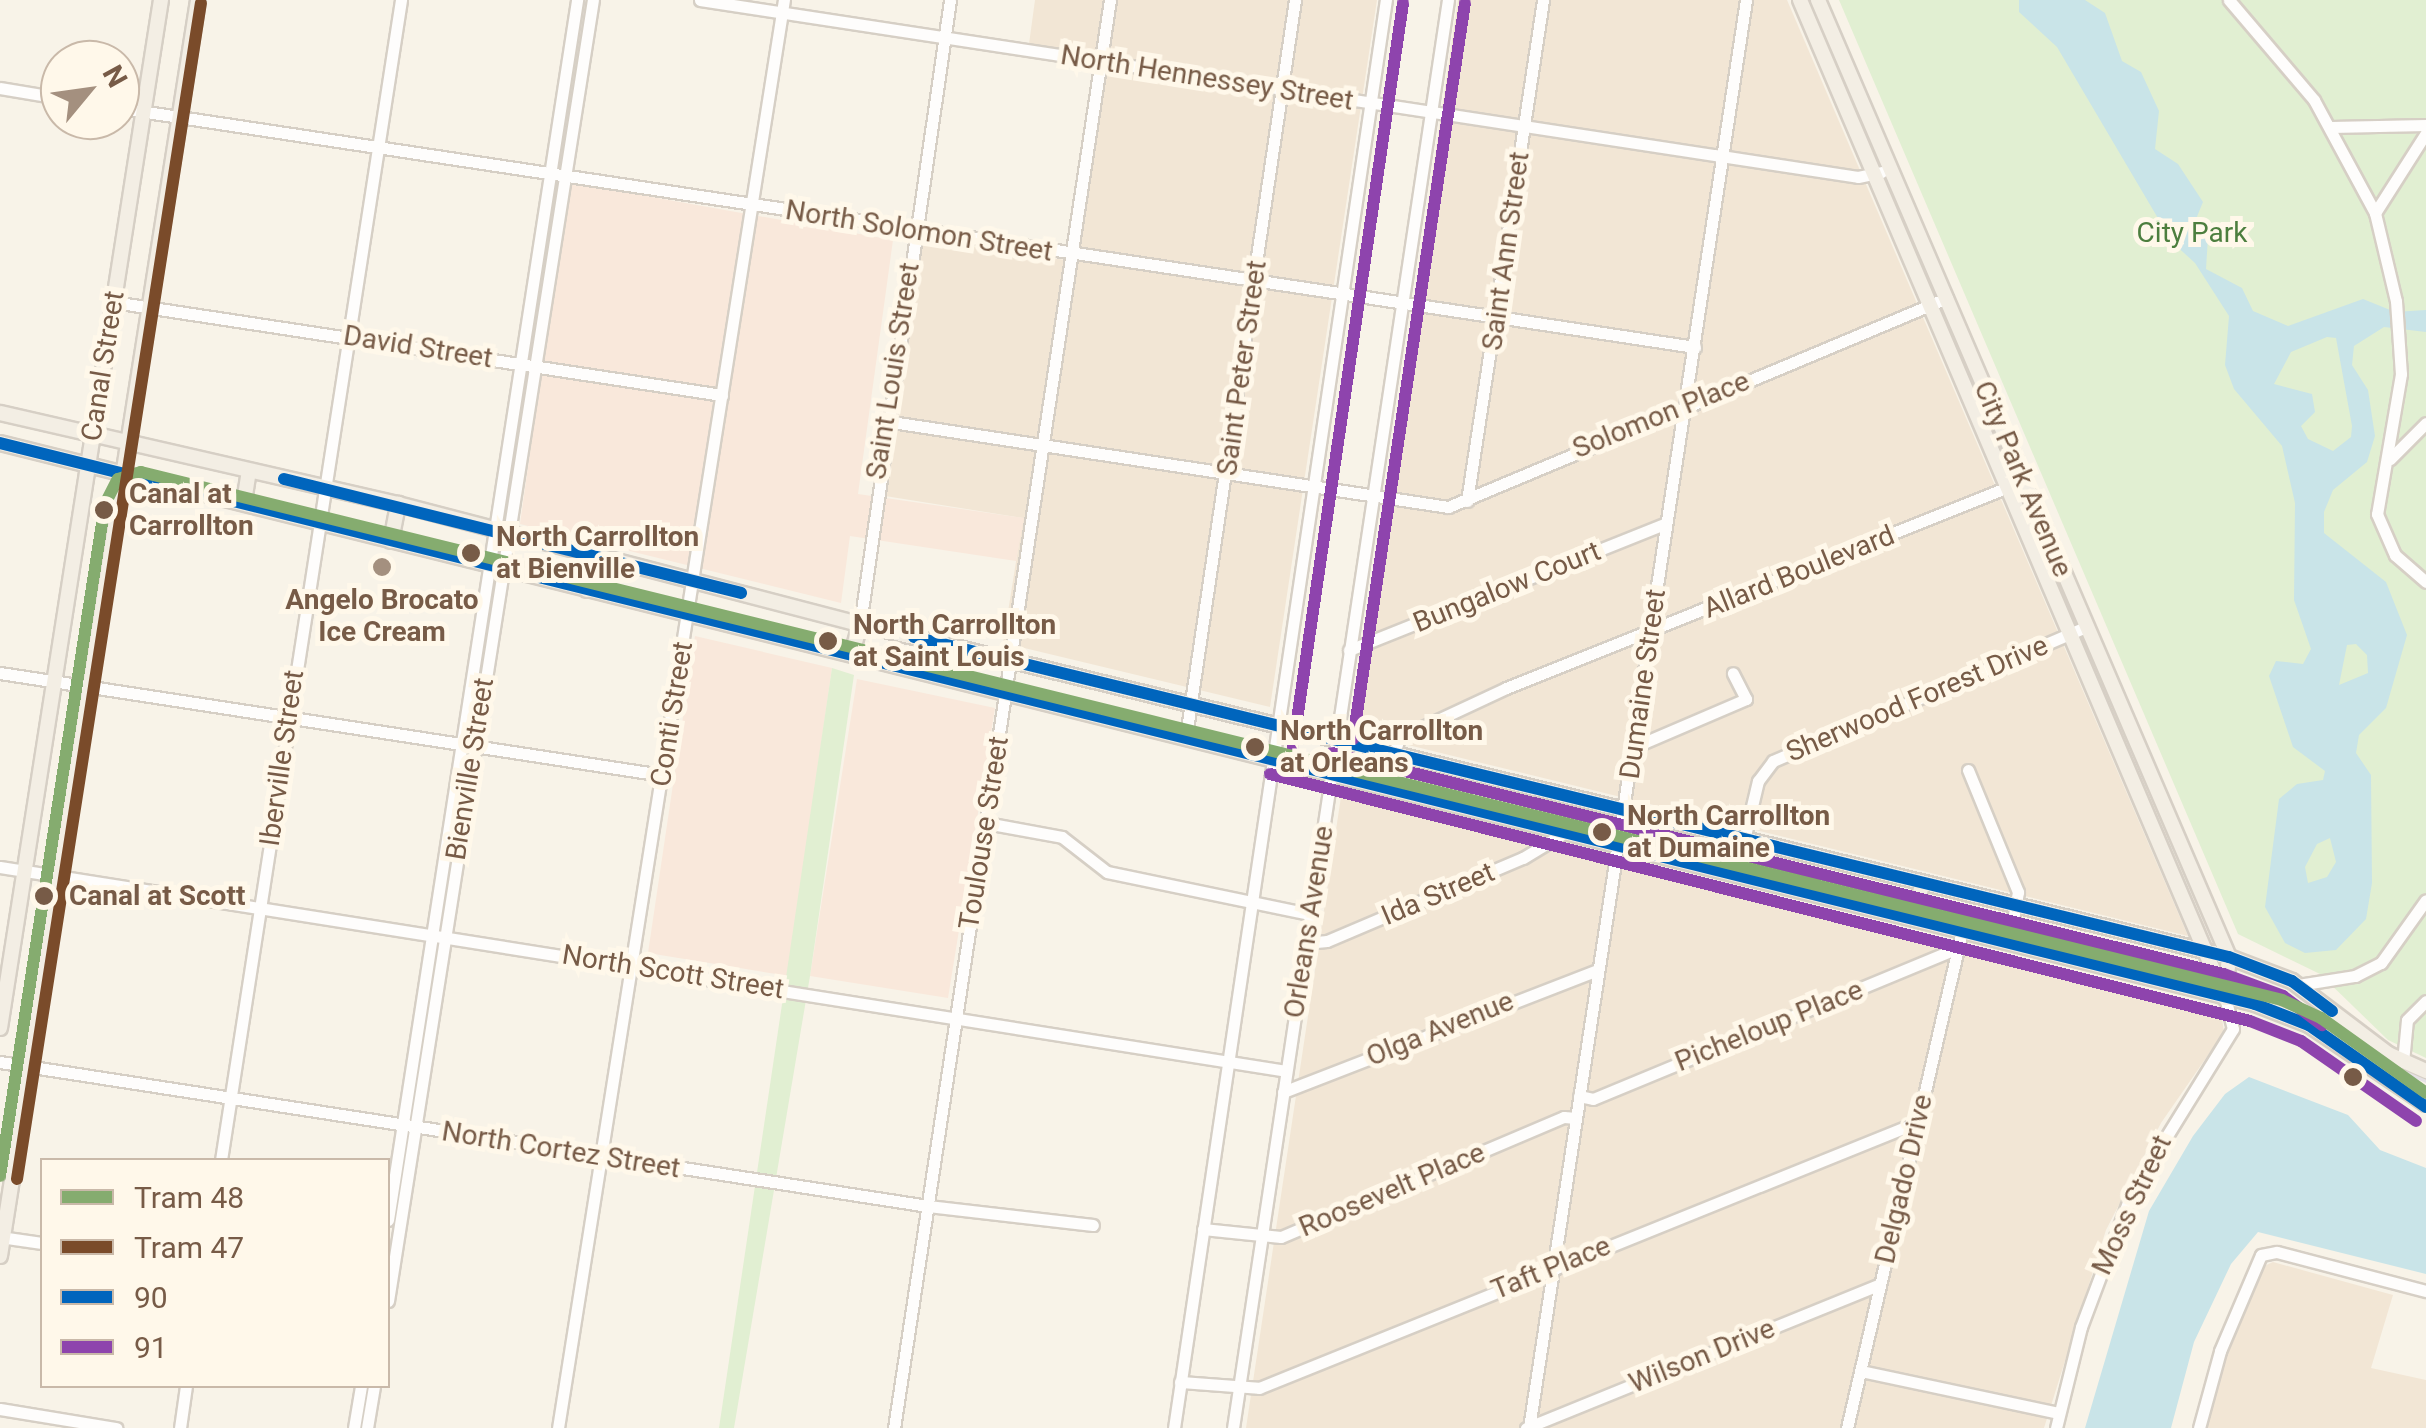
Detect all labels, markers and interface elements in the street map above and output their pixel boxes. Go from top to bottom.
street label: North Hennessey Street [1058,38,1356,118]
north arrow [40,40,140,140]
text: N [96,60,134,93]
street label: Saint Ann Street [1475,150,1537,352]
street label: North Solomon Street [783,193,1055,269]
park label: City Park [2137,216,2247,250]
street label: Saint Peter Street [1210,258,1274,478]
street label: Saint Louis Street [859,260,927,482]
street label: Canal Street [75,288,131,444]
street label: David Street [341,319,495,375]
street label: Solomon Place [1568,364,1754,466]
street label: City Park Avenue [1967,376,2079,582]
place label: Canal at Carrollton [129,477,254,543]
marker: Canal at Carrollton [88,494,120,526]
street label: Allard Boulevard [1699,518,1899,626]
place label: North Carrollton at Bienville [496,520,699,586]
street label: Bungalow Court [1408,534,1606,640]
marker: North Carrollton at Bienville [455,537,487,569]
marker: Angelo Brocato Ice Cream [371,556,393,578]
place label: Angelo Brocato Ice Cream [285,583,479,649]
street label: Dumaine Street [1613,587,1673,781]
place label: North Carrollton at Saint Louis [853,608,1056,674]
marker: North Carrollton at Saint Louis [812,625,844,657]
street label: Sherwood Forest Drive [1781,629,2053,769]
street label: Conti Street [644,639,700,789]
street label: Iberville Street [253,668,311,848]
street label: Bienville Street [439,675,501,863]
place label: North Carrollton at Orleans [1280,714,1483,780]
marker: North Carrollton at Orleans [1239,731,1271,763]
street label: Toulouse Street [952,734,1016,932]
place label: North Carrollton at Dumaine [1627,799,1830,865]
marker: North Carrollton at Dumaine [1586,816,1618,848]
street label: Orleans Avenue [1277,824,1341,1020]
street label: Ida Street [1376,855,1500,933]
place label: Canal at Scott [69,879,245,913]
marker: Canal at Scott [28,880,60,912]
street label: North Scott Street [560,938,786,1006]
street label: Picheloup Place [1670,973,1868,1079]
street label: Olga Avenue [1362,984,1518,1074]
unlabelled marker [2343,1067,2363,1087]
street label: Delgado Drive [1868,1091,1940,1267]
street label: North Cortez Street [439,1115,683,1185]
street label: Moss Street [2085,1130,2179,1280]
street label: Roosevelt Place [1294,1136,1490,1244]
legend [40,1158,390,1388]
text: Tram 48 [134,1180,244,1215]
street label: Taft Place [1487,1229,1615,1307]
text: Tram 47 [134,1230,244,1265]
text: 90 [134,1280,168,1315]
street label: Wilson Drive [1624,1312,1780,1400]
text: 91 [134,1330,168,1365]

